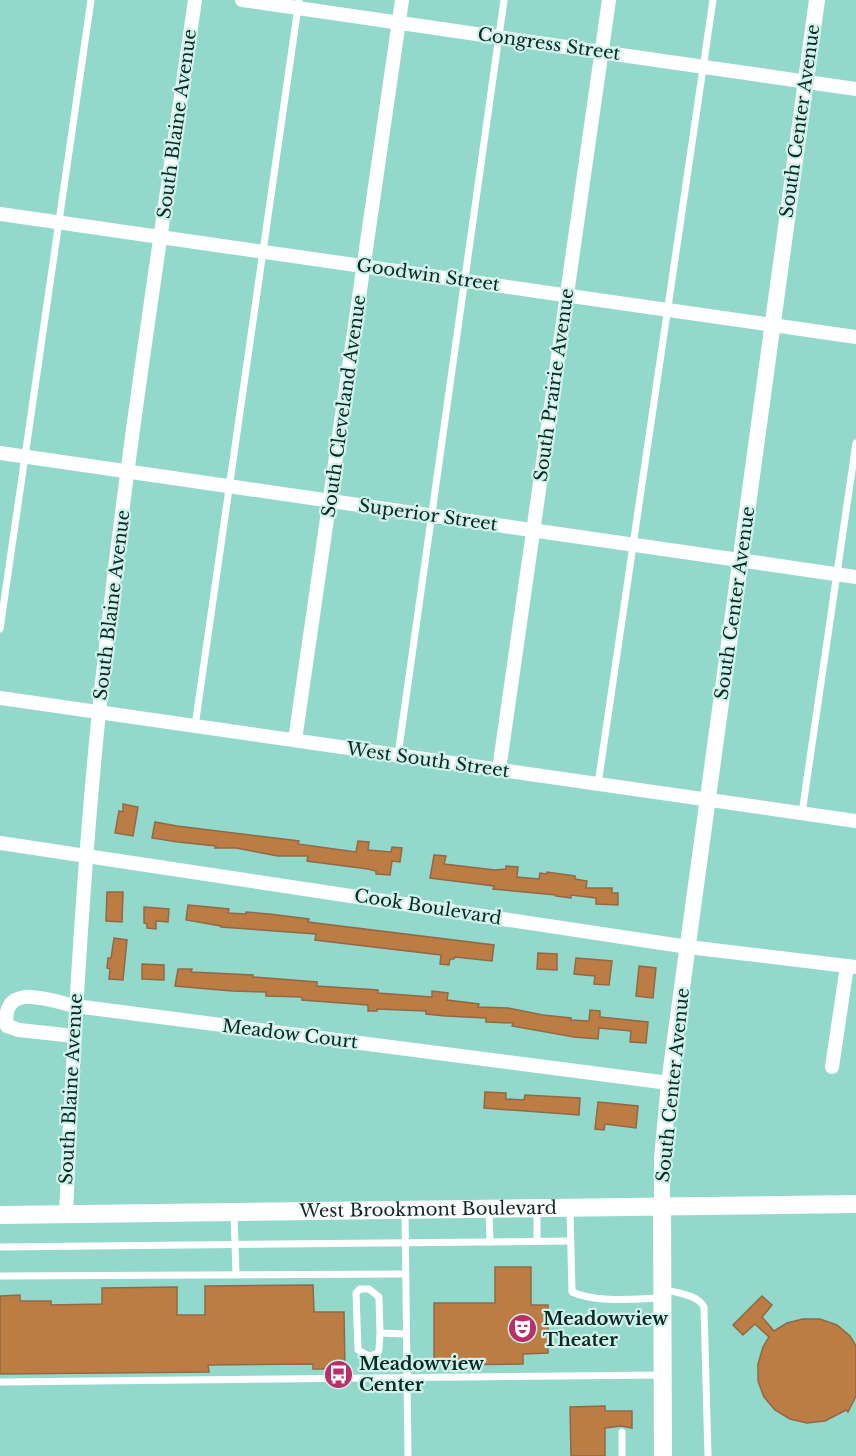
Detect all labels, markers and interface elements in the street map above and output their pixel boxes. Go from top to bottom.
street label: Congress Street [476,23,622,65]
street label: South Center Avenue [776,23,824,219]
street label: South Blaine Avenue [153,28,201,220]
street label: Goodwin Street [355,254,501,296]
street label: South Prairie Avenue [530,287,578,483]
street label: South Cleveland Avenue [317,293,371,519]
street label: Superior Street [357,494,499,536]
street label: South Center Avenue [711,505,759,701]
street label: South Blaine Avenue [89,509,135,701]
street label: West South Street [344,738,511,782]
street label: Cook Boulevard [353,884,503,930]
street label: South Center Avenue [652,987,694,1183]
street label: South Blaine Avenue [55,993,87,1185]
street label: Meadow Court [221,1015,359,1053]
street label: West Brookmont Boulevard [298,1197,557,1222]
place label: Meadowview Theater [543,1308,669,1351]
theatre icon: Meadowview Theater [506,1313,538,1345]
place label: Meadowview Center [359,1353,485,1396]
bus stop icon: Meadowview Center [322,1358,354,1390]

